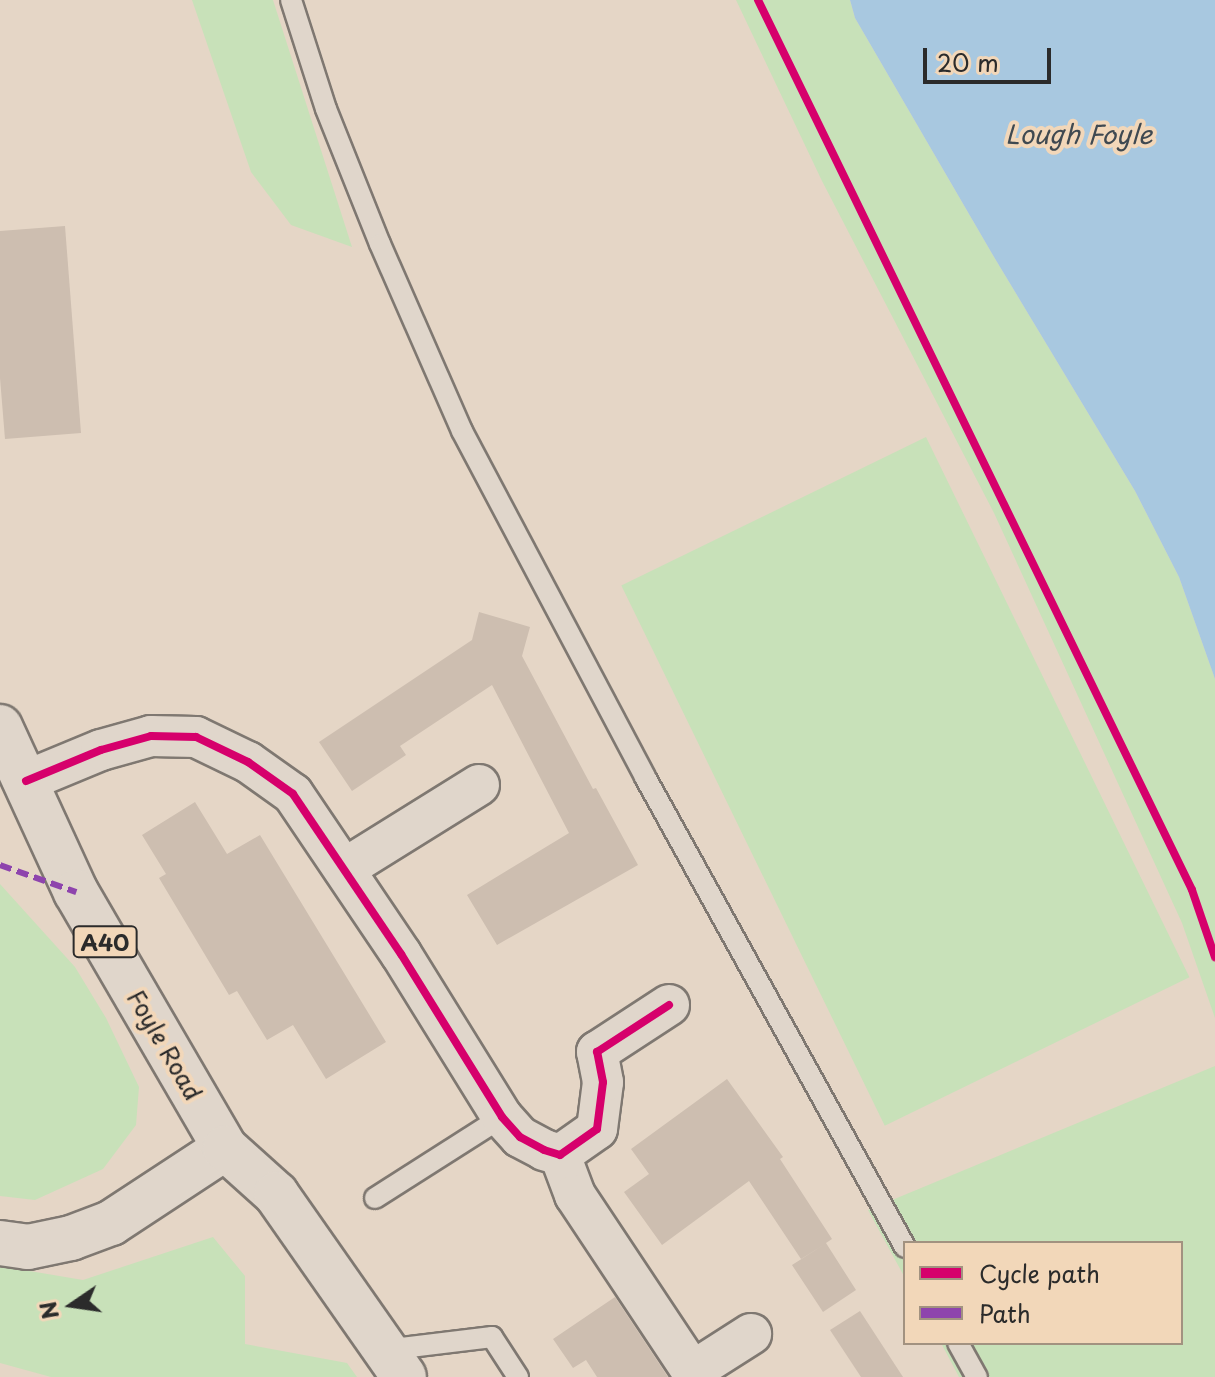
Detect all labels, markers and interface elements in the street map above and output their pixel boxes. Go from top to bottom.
scale bar [927,32,1055,82]
text: 20 m [937,44,999,80]
water label: Lough Foyle [1005,118,1153,150]
road number: A40 [71,924,139,960]
street label: Foyle Road [121,983,209,1107]
legend [903,1241,1183,1345]
text: Cycle path [979,1255,1100,1291]
north arrow [32,1265,112,1345]
text: Path [979,1295,1031,1331]
text: N [30,1298,66,1323]

